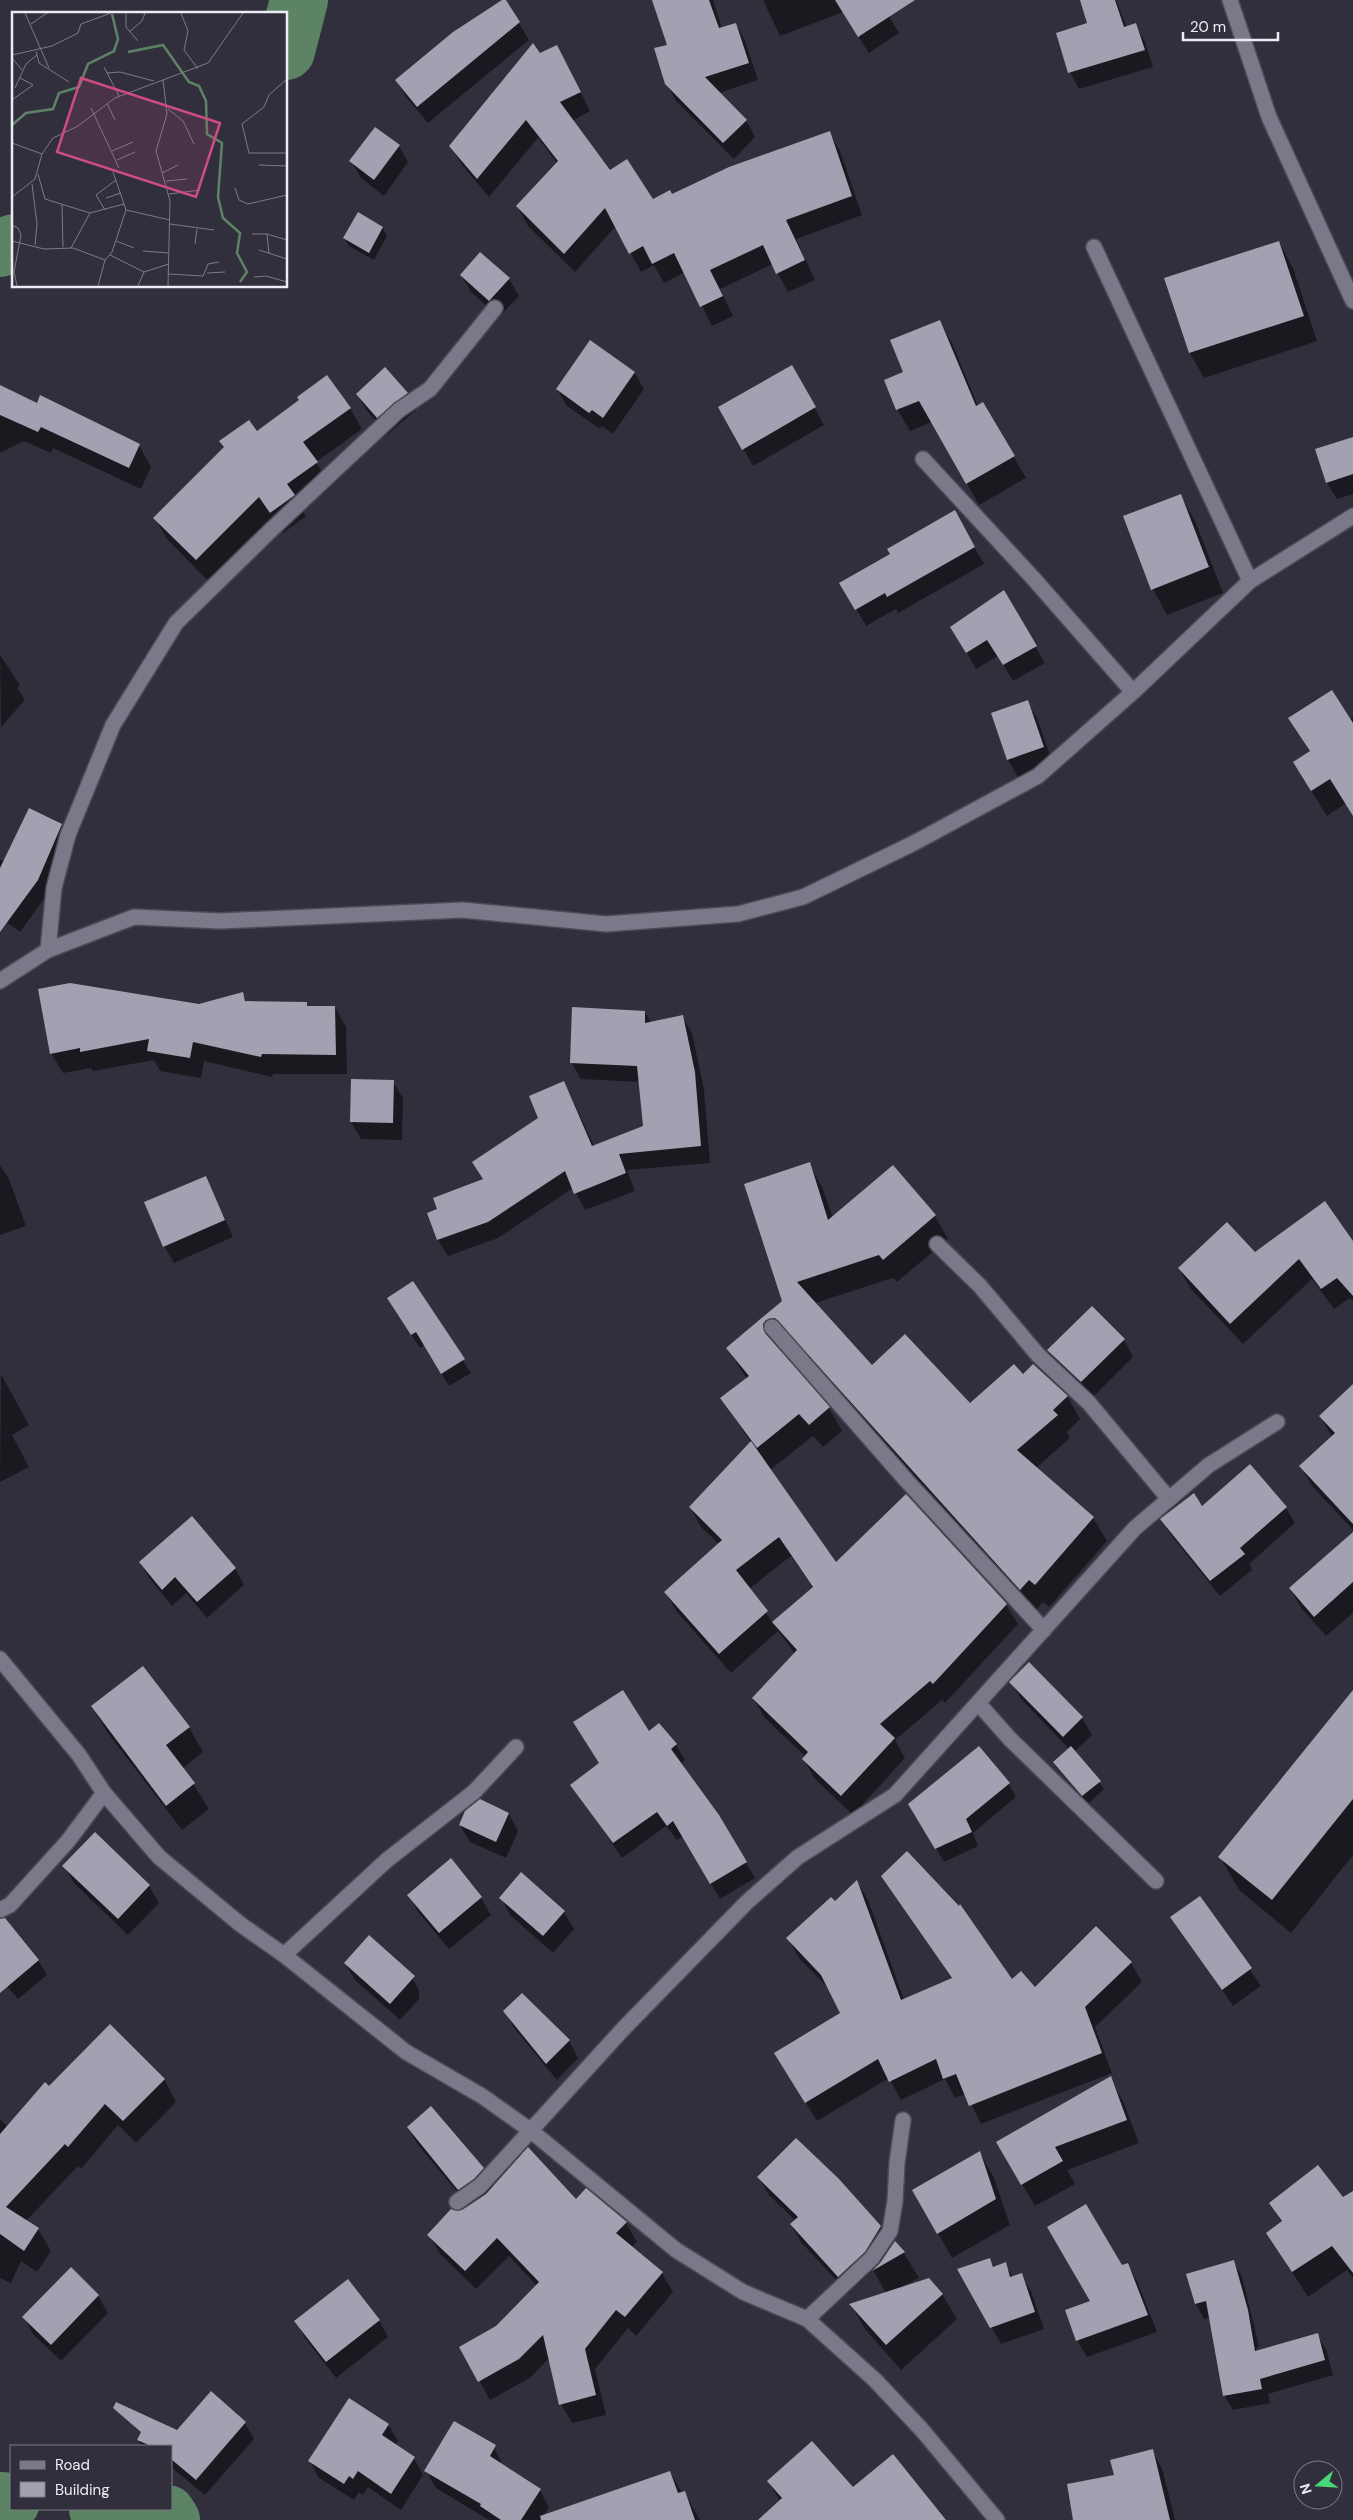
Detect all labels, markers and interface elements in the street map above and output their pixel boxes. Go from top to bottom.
scale bar [1183,10,1278,42]
inset map [12,12,288,288]
text: 20 m [1190,17,1226,37]
legend [10,2445,172,2510]
text: Road [55,2455,90,2475]
north arrow [1293,2460,1343,2510]
text: Building [55,2480,110,2500]
text: N [1295,2481,1316,2497]

